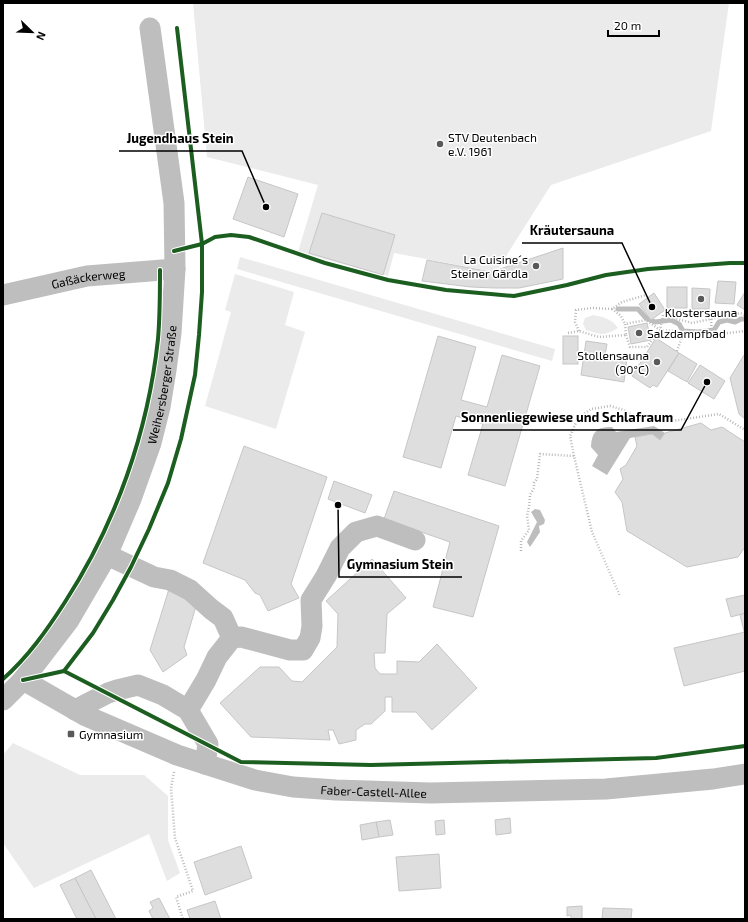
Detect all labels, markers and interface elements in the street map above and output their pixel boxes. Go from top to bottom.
north arrow [12,12,52,52]
scale bar [608,12,659,38]
text: 20 m [614,18,641,32]
text: N [34,30,49,42]
callout: Jugendhaus Stein [119,126,242,151]
text: Jugendhaus Stein [126,130,234,146]
place label: STV Deutenbach e.V. 1961 [448,130,537,158]
marker: STV Deutenbach e.V. 1961 [435,139,445,149]
callout: Kräutersauna [522,218,622,243]
text: Kräutersauna [530,222,614,238]
place label: La Cuisine´s Steiner Gärdla [451,252,528,280]
marker: La Cuisine´s Steiner Gärdla [531,261,541,271]
street label: Gaßäckerweg [50,266,126,291]
marker: Klostersauna [696,294,706,304]
place label: Klostersauna [665,305,737,319]
street label: Weihersberger Straße [144,325,178,446]
place label: Salzdampfbad [647,326,726,340]
marker: Salzdampfbad [634,328,644,338]
place label: Stollensauna (90°C) [577,348,649,376]
marker: Stollensauna (90°C) [652,357,662,367]
callout: Sonnenliegewiese und Schlafraum [453,405,681,430]
text: Sonnenliegewiese und Schlafraum [461,409,673,425]
callout: Gymnasium Stein [339,552,462,577]
text: Gymnasium Stein [347,556,453,572]
place label: Gymnasium [79,727,143,741]
marker: Gymnasium [66,729,76,739]
street label: Faber-Castell-Allee [320,782,427,800]

